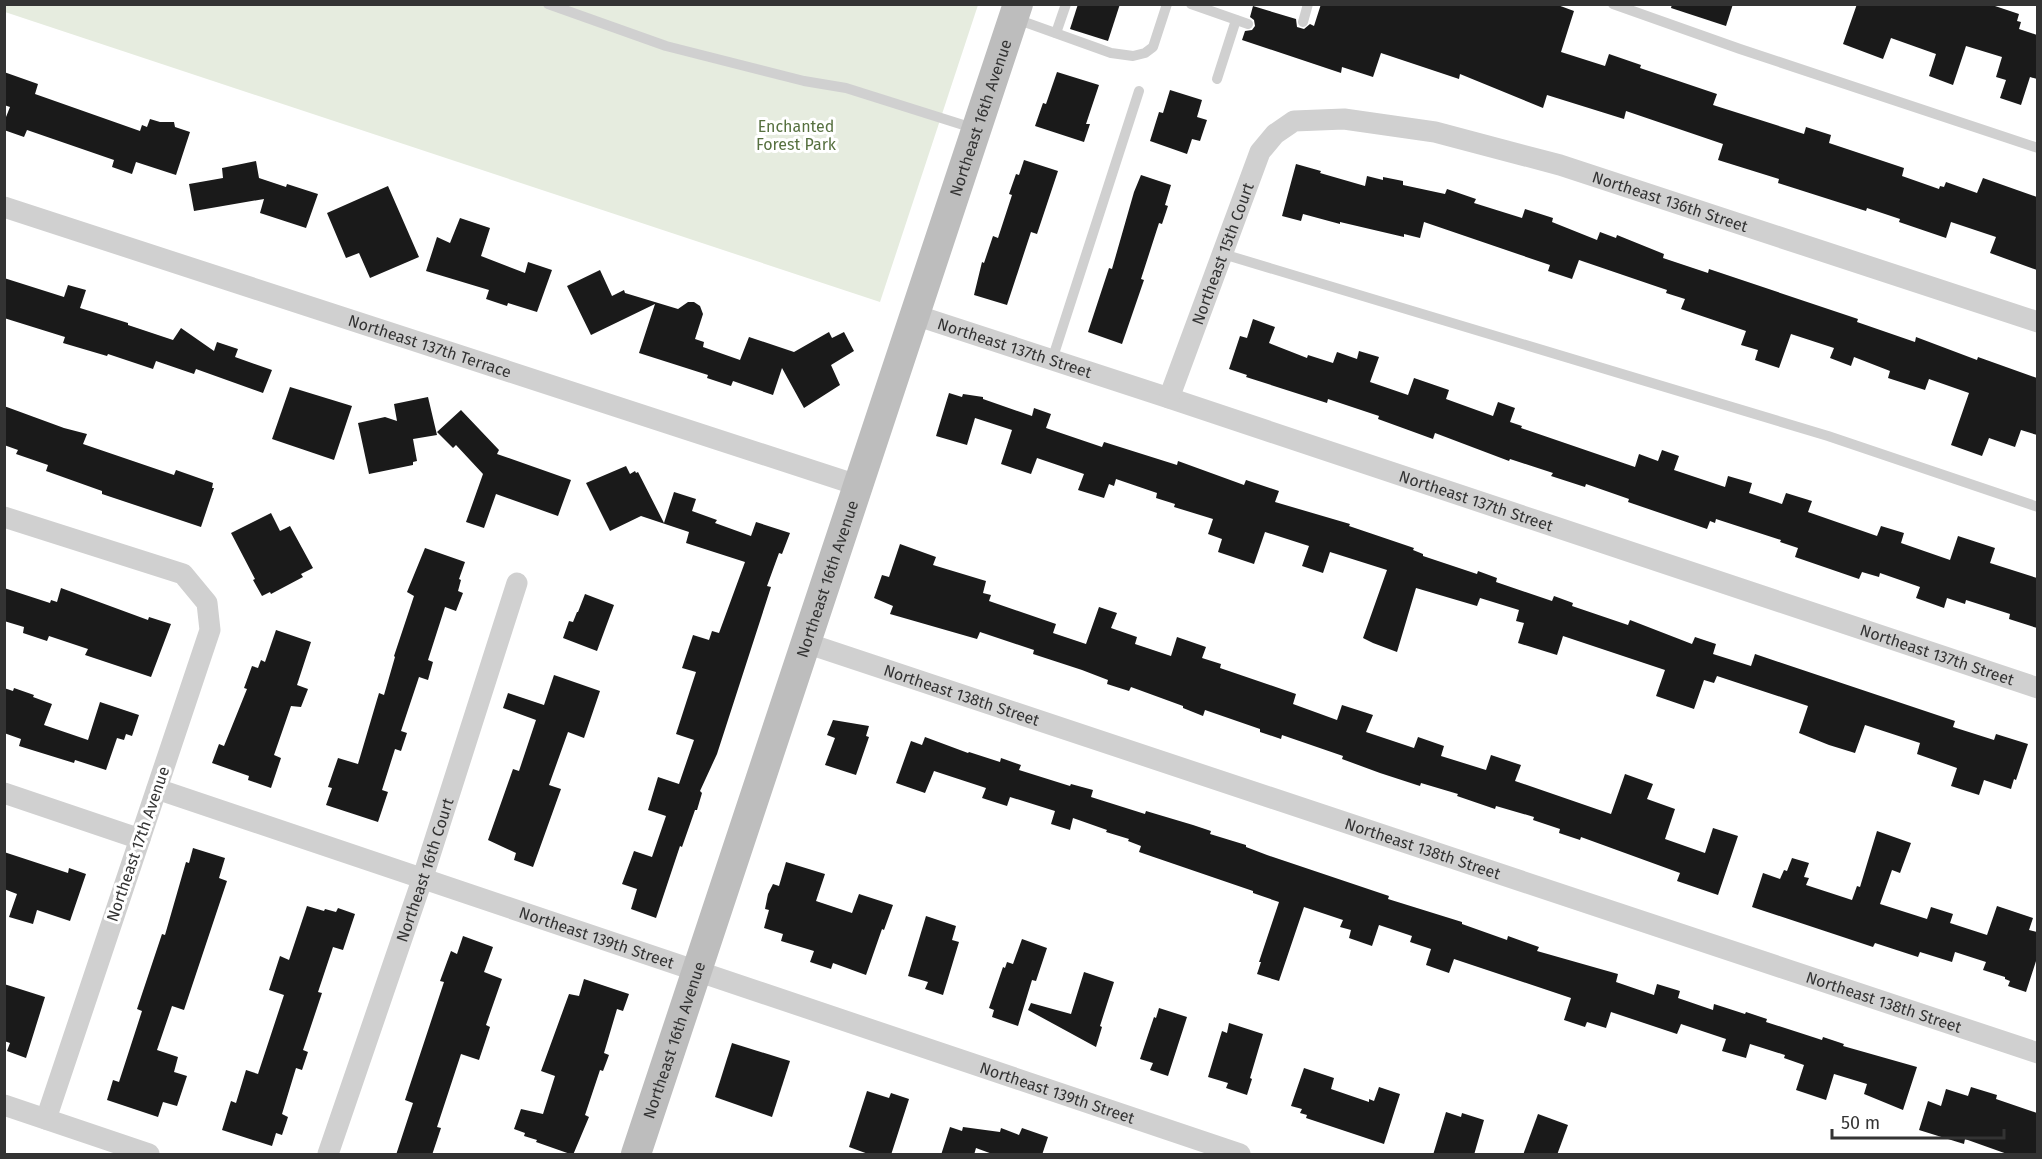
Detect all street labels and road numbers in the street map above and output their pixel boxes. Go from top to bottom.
street label: Northeast 16th Avenue [945,37,1015,199]
street label: Northeast 136th Street [1590,167,1751,236]
street label: Northeast 15th Court [1188,180,1257,327]
street label: Northeast 137th Terrace [346,310,514,381]
street label: Northeast 137th Street [935,314,1095,382]
street label: Northeast 137th Street [1397,466,1556,535]
street label: Northeast 16th Avenue [792,498,862,660]
street label: Northeast 137th Street [1858,620,2017,689]
street label: Northeast 138th Street [881,660,1042,730]
street label: Northeast 17th Avenue [103,764,173,924]
street label: Northeast 16th Court [392,795,457,944]
street label: Northeast 138th Street [1342,814,1503,883]
street label: Northeast 139th Street [517,902,677,972]
street label: Northeast 16th Avenue [639,959,709,1121]
street label: Northeast 138th Street [1804,967,1964,1037]
street label: Northeast 139th Street [977,1057,1137,1127]

